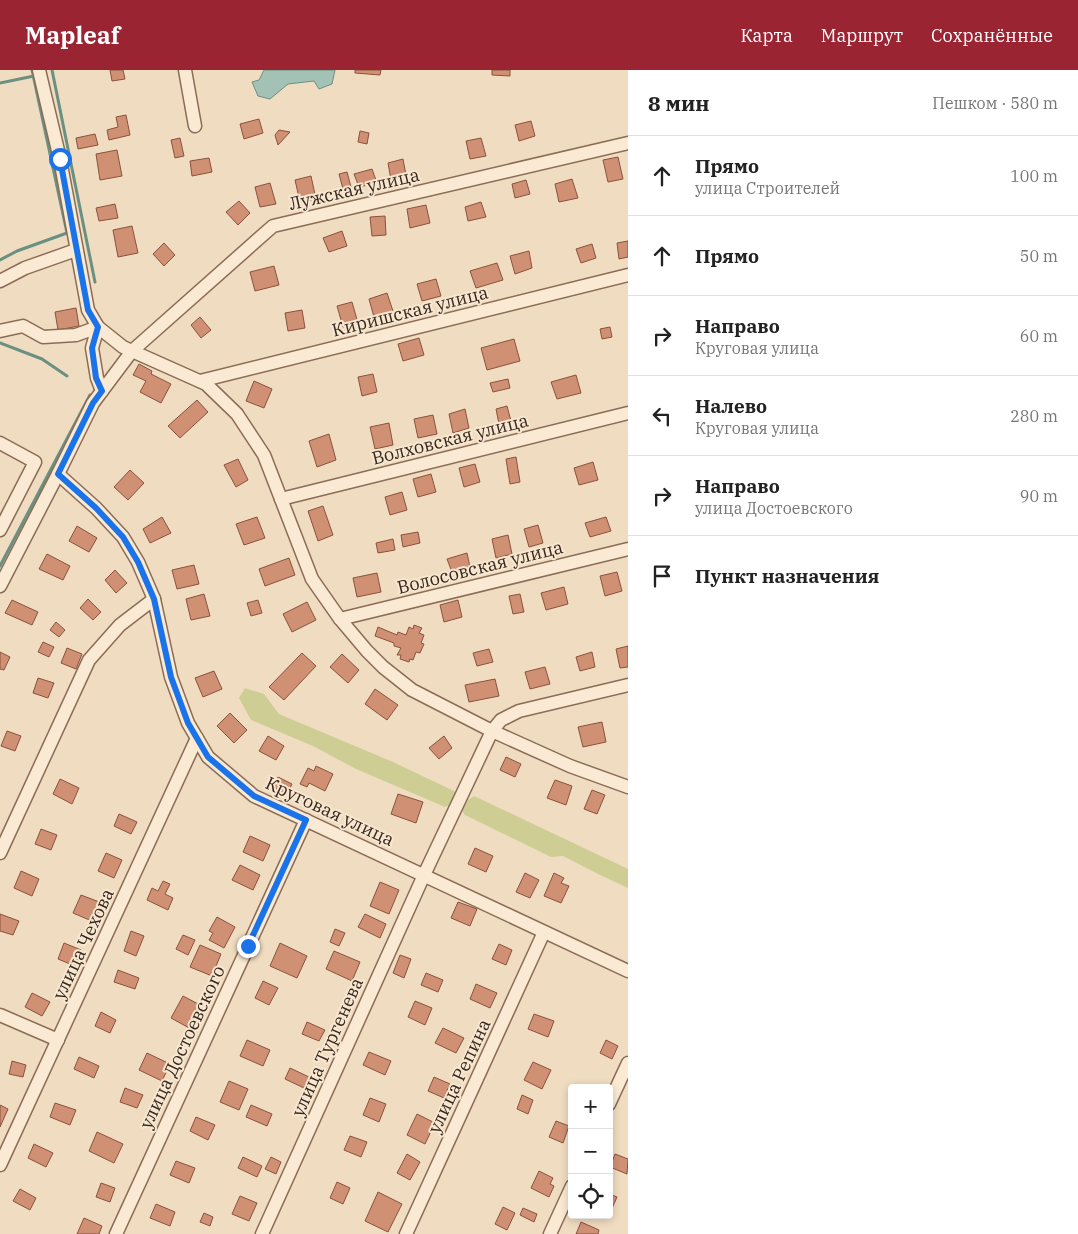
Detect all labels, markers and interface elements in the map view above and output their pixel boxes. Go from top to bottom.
text: Mapleaf [25,19,120,51]
text: Карта [740,24,793,47]
text: Маршрут [821,24,903,47]
text: Сохранённые [931,24,1053,47]
text: 8 мин [648,89,710,117]
text: Пешком · 580 m [932,93,1058,113]
route start [49,148,72,171]
text: Прямо [695,154,759,178]
icon: ahead [648,162,676,190]
street label: Лужская улица [286,163,422,215]
text: 100 m [1010,166,1058,186]
text: улица Строителей [695,178,840,198]
icon: ahead [648,242,676,270]
text: Прямо [695,244,759,268]
text: 50 m [1020,246,1058,266]
street label: Киришская улица [329,280,491,342]
text: Направо [695,314,780,338]
icon: right [648,322,676,350]
text: 60 m [1020,326,1058,346]
text: Круговая улица [695,338,819,358]
text: Налево [695,394,767,418]
icon: left [648,402,676,430]
text: 280 m [1010,406,1058,426]
street label: Волховская улица [369,408,531,470]
text: Круговая улица [695,418,819,438]
text: Направо [695,474,780,498]
icon: right [648,482,676,510]
text: 90 m [1020,486,1058,506]
text: улица Достоевского [695,498,853,518]
street label: Волосовская улица [395,535,566,599]
icon: arrive [648,562,676,590]
text: Пункт назначения [695,564,879,588]
street label: Круговая улица [262,771,398,851]
street label: улица Чехова [47,885,119,1003]
route end [237,935,260,958]
street label: улица Достоевского [134,962,230,1132]
street label: улица Тургенева [286,974,368,1120]
street label: улица Репина [422,1015,496,1137]
map controls [568,1084,613,1219]
button: + [568,1084,613,1129]
button: − [568,1129,613,1174]
button: locate [568,1174,613,1219]

